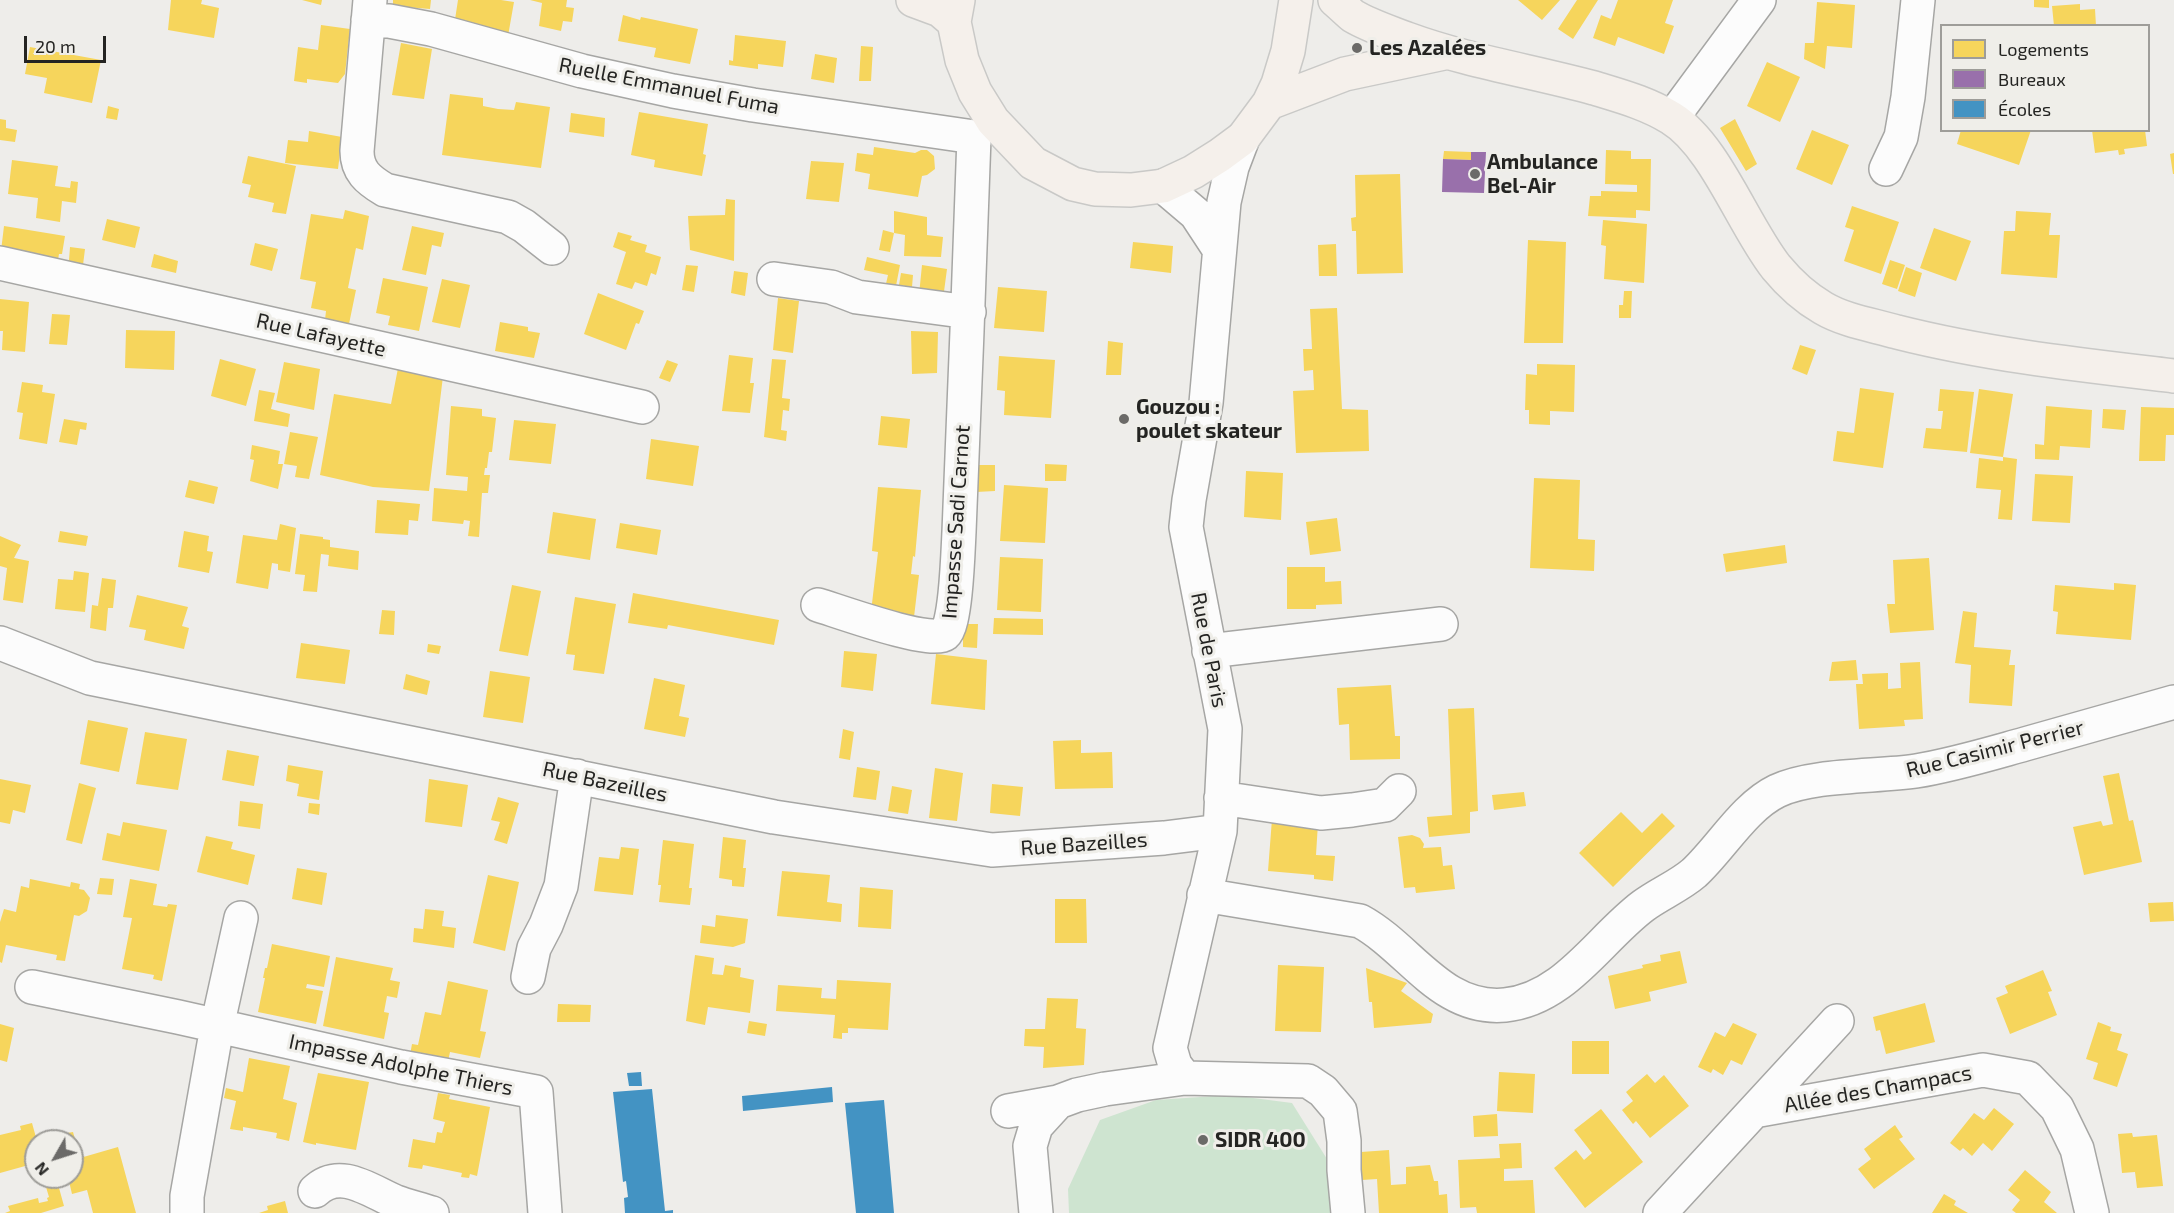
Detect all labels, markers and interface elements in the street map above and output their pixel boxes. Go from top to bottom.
scale bar [27,24,110,62]
legend [1940,24,2150,132]
text: 20 m [35,35,76,57]
place label: Les Azalées [1369,35,1486,61]
text: Logements [1998,38,2089,60]
marker: Les Azalées [1350,41,1364,55]
street label: Ruelle Emmanuel Fuma [557,52,781,120]
text: Bureaux [1998,68,2066,90]
text: Écoles [1998,98,2051,120]
place label: Ambulance Bel-Air [1487,149,1598,199]
marker: Ambulance Bel-Air [1468,167,1482,181]
street label: Rue Lafayette [254,308,388,362]
place label: Gouzou : poulet skateur [1136,394,1282,444]
marker: Gouzou : poulet skateur [1117,412,1131,426]
street label: Impasse Sadi Carnot [937,424,975,620]
street label: Rue de Paris [1185,590,1233,710]
street label: Rue Casimir Perrier [1904,715,2086,783]
street label: Rue Bazeilles [540,756,670,808]
street label: Rue Bazeilles [1020,827,1148,861]
street label: Impasse Adolphe Thiers [287,1029,515,1101]
street label: Allée des Champacs [1782,1060,1974,1118]
place label: SIDR 400 [1215,1127,1306,1153]
north arrow [24,1129,84,1189]
marker: SIDR 400 [1196,1133,1210,1147]
text: N [30,1159,52,1180]

